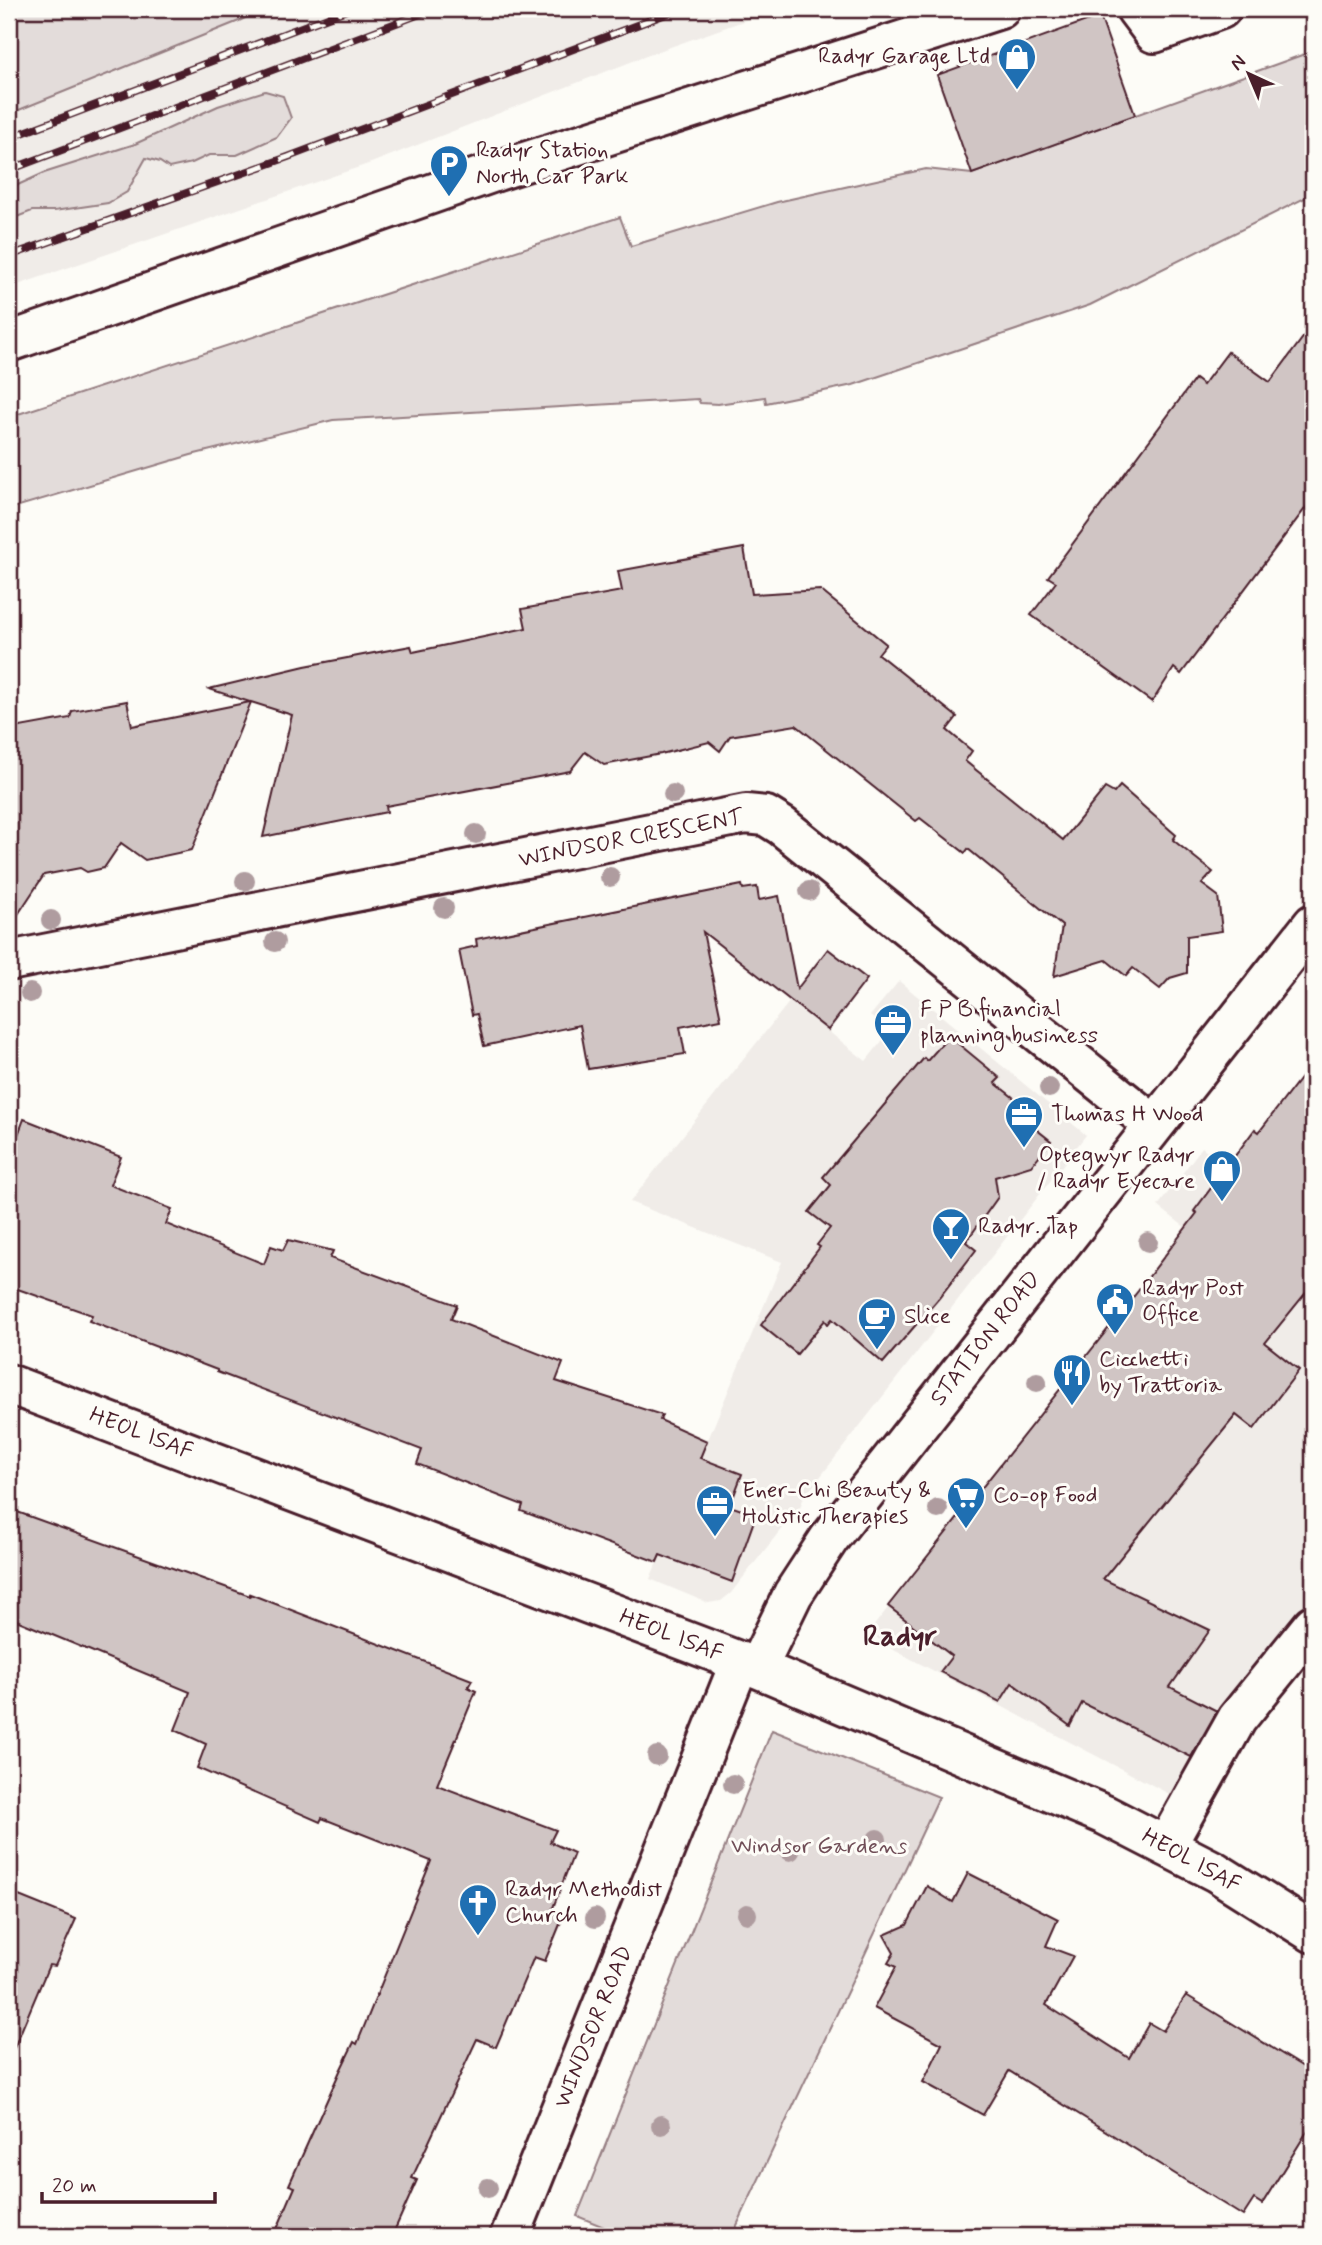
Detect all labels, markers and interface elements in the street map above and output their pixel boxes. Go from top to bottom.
shop icon: Radyr Garage Ltd [996,36,1038,91]
north arrow [1214,38,1284,108]
place label: Radyr Garage Ltd [818,42,990,72]
text: N [1225,49,1251,76]
place label: Radyr Station North Car Park [476,136,628,192]
parking icon: Radyr Station North Car Park [428,143,470,198]
street label: WINDSOR CRESCENT [516,802,747,875]
place label: F P B financial planning business [920,995,1098,1053]
office icon: F P B financial planning business [872,1002,914,1057]
office icon: Thomas H Wood [1003,1094,1045,1149]
place label: Thomas H Wood [1051,1100,1203,1130]
place label: Optegwyr Radyr / Radyr Eyecare [1037,1141,1195,1197]
shop icon: Optegwyr Radyr / Radyr Eyecare [1201,1148,1243,1203]
bar icon: Radyr. Tap [930,1206,972,1261]
place label: Radyr. Tap [978,1212,1078,1242]
street label: STATION ROAD [924,1265,1048,1413]
place label: Radyr Post Office [1142,1274,1244,1330]
public building icon: Radyr Post Office [1094,1281,1136,1336]
cafe icon: Slice [856,1296,898,1351]
place label: Slice [904,1302,951,1332]
place label: Cicchetti by Trattoria [1099,1345,1222,1401]
restaurant icon: Cicchetti by Trattoria [1051,1352,1093,1407]
street label: HEOL ISAF [85,1401,197,1467]
supermarket icon: Co-op Food [945,1475,987,1530]
place label: Ener-Chi Beauty & Holistic Therapies [742,1476,931,1532]
place label: Co-op Food [993,1481,1097,1511]
office icon: Ener-Chi Beauty & Holistic Therapies [694,1483,736,1538]
street label: HEOL ISAF [615,1603,727,1669]
district label: Radyr [863,1617,938,1656]
street label: HEOL ISAF [1136,1822,1246,1900]
park label: Windsor Gardens [731,1832,907,1862]
place label: Radyr Methodist Church [505,1875,662,1931]
church icon: Radyr Methodist Church [457,1882,499,1937]
street label: WINDSOR ROAD [548,1941,640,2113]
scale bar [42,2161,215,2205]
text: 20 m [52,2172,97,2200]

